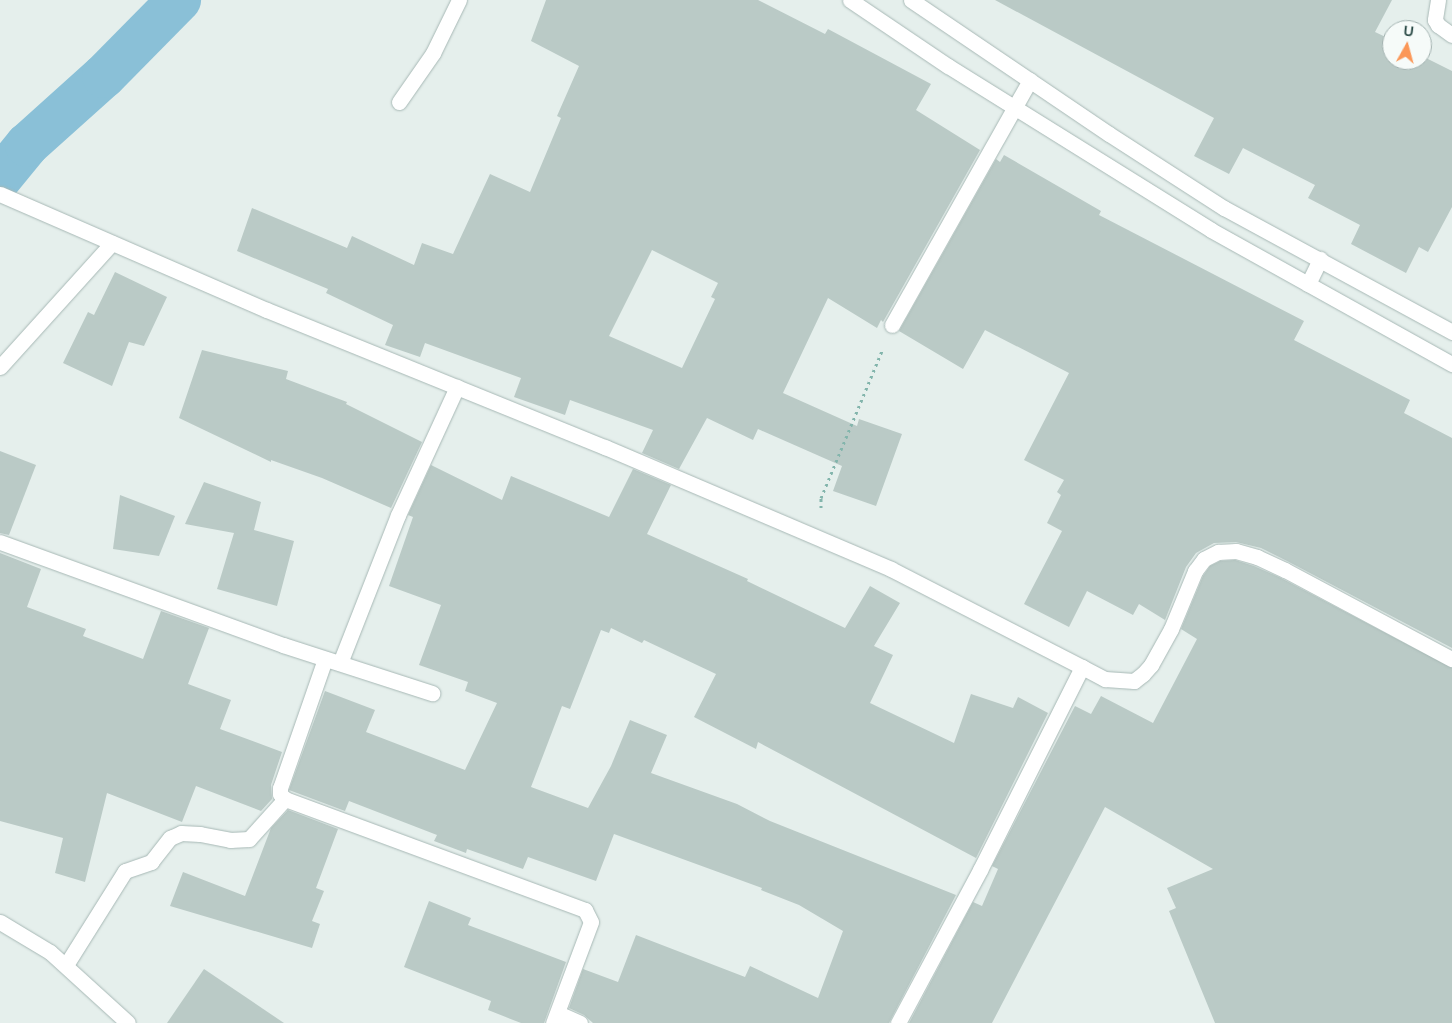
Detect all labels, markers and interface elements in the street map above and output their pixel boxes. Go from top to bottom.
north arrow [1382,20,1432,70]
text: U [1402,22,1415,41]

